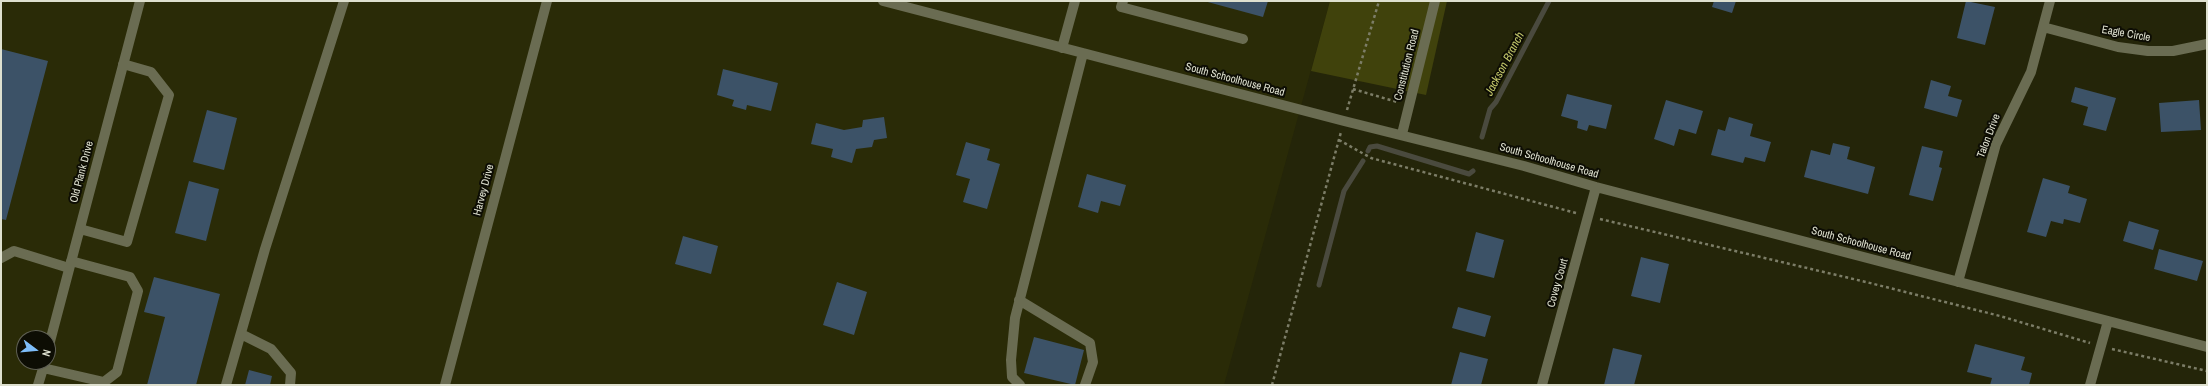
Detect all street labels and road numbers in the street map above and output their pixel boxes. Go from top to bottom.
street label: Eagle Circle [2101,23,2151,45]
street label: Constitution Road [1392,28,1422,102]
street label: South Schoolhouse Road [1184,60,1286,100]
street label: Talon Drive [1975,112,2003,160]
street label: Old Plank Drive [67,140,97,204]
street label: South Schoolhouse Road [1498,141,1600,181]
street label: Harvey Drive [471,163,497,217]
street label: South Schoolhouse Road [1810,224,1912,264]
street label: Covey Court [1545,257,1571,309]

